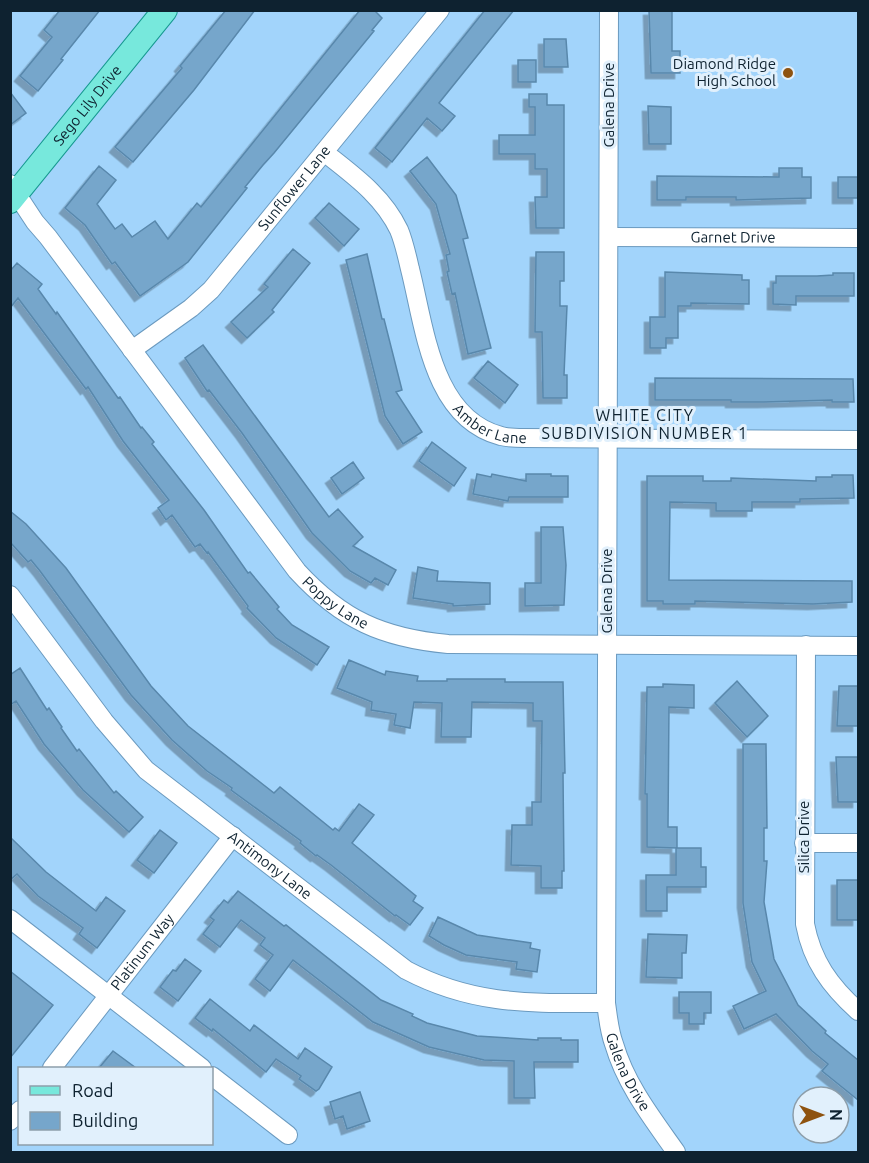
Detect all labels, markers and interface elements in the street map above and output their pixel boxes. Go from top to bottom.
place label: Diamond Ridge High School [673,55,776,89]
street label: Sego Lily Drive [50,62,125,149]
street label: Galena Drive [600,62,617,148]
marker: Diamond Ridge High School [781,66,795,80]
street label: Sunflower Lane [254,142,334,234]
street label: Garnet Drive [690,228,776,246]
street label: Amber Lane [450,400,527,446]
district label: WHITE CITY SUBDIVISION NUMBER 1 [541,406,749,442]
street label: Galena Drive [598,548,615,634]
street label: Poppy Lane [299,573,371,632]
street label: Silica Drive [795,801,812,873]
street label: Antimony Lane [225,827,315,902]
street label: Platinum Way [107,910,177,993]
street label: Galena Drive [603,1031,654,1114]
legend [18,1067,213,1145]
text: Road [72,1080,114,1100]
north arrow [791,1085,851,1145]
text: N [827,1109,845,1121]
text: Building [72,1110,138,1130]

